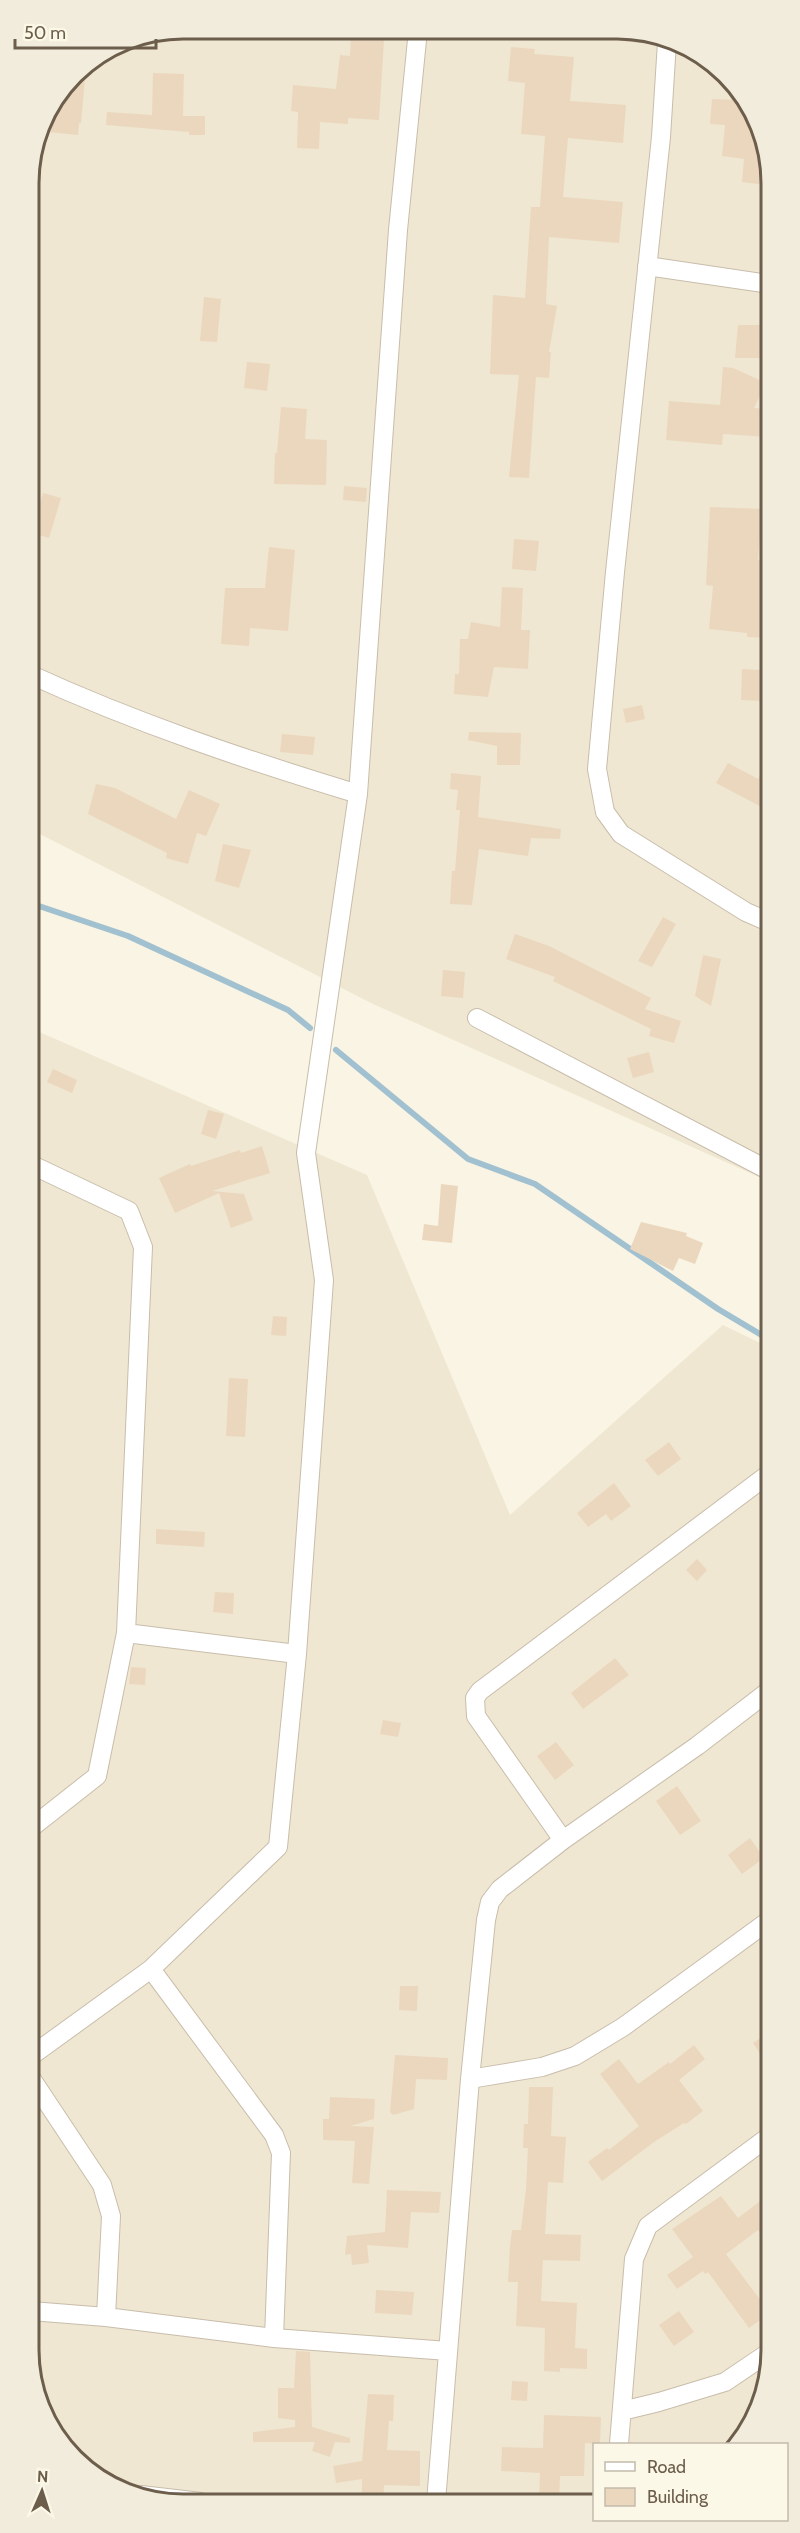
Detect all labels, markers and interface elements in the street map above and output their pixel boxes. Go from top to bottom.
scale bar [15,12,156,50]
text: 50 m [24,22,66,44]
legend [593,2443,788,2521]
text: Road [647,2456,686,2478]
north arrow [12,2461,72,2521]
text: N [37,2467,49,2486]
text: Building [647,2486,709,2508]

